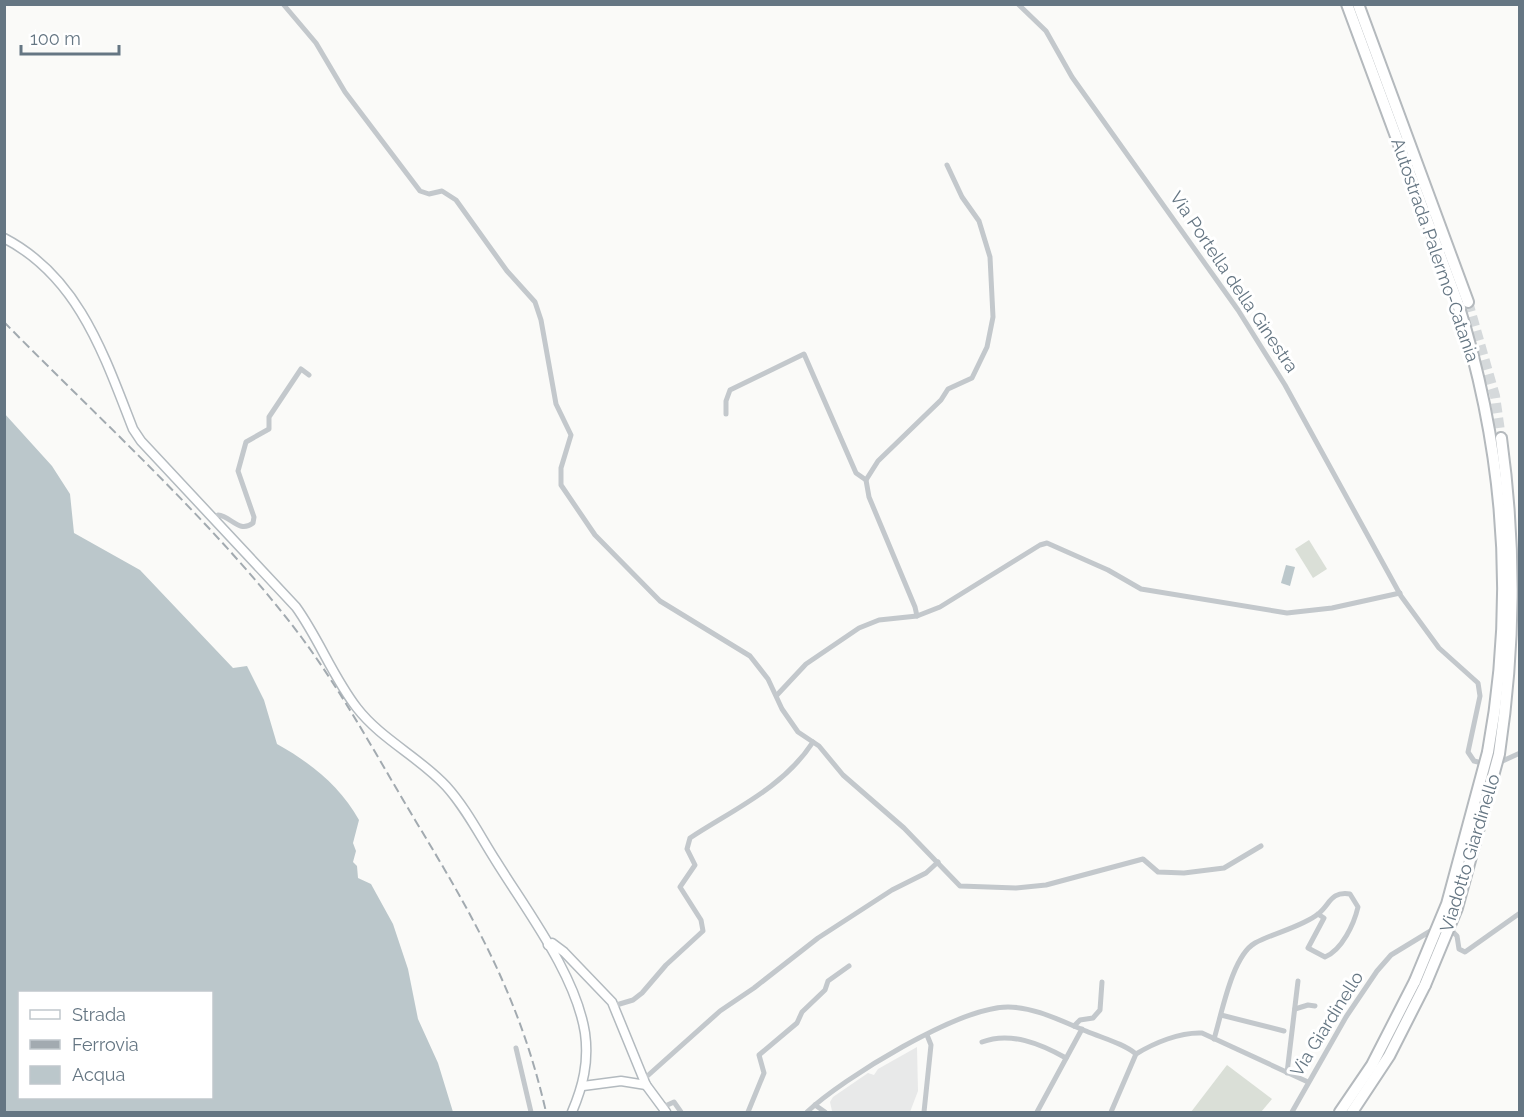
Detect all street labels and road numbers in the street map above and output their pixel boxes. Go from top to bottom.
street label: Autostrada Palermo-Catania [1387,135,1484,365]
street label: Via Portella della Ginestra [1166,187,1303,376]
street label: Viadotto Giardinello [1435,771,1504,934]
street label: Via Giardinello [1286,967,1367,1080]

